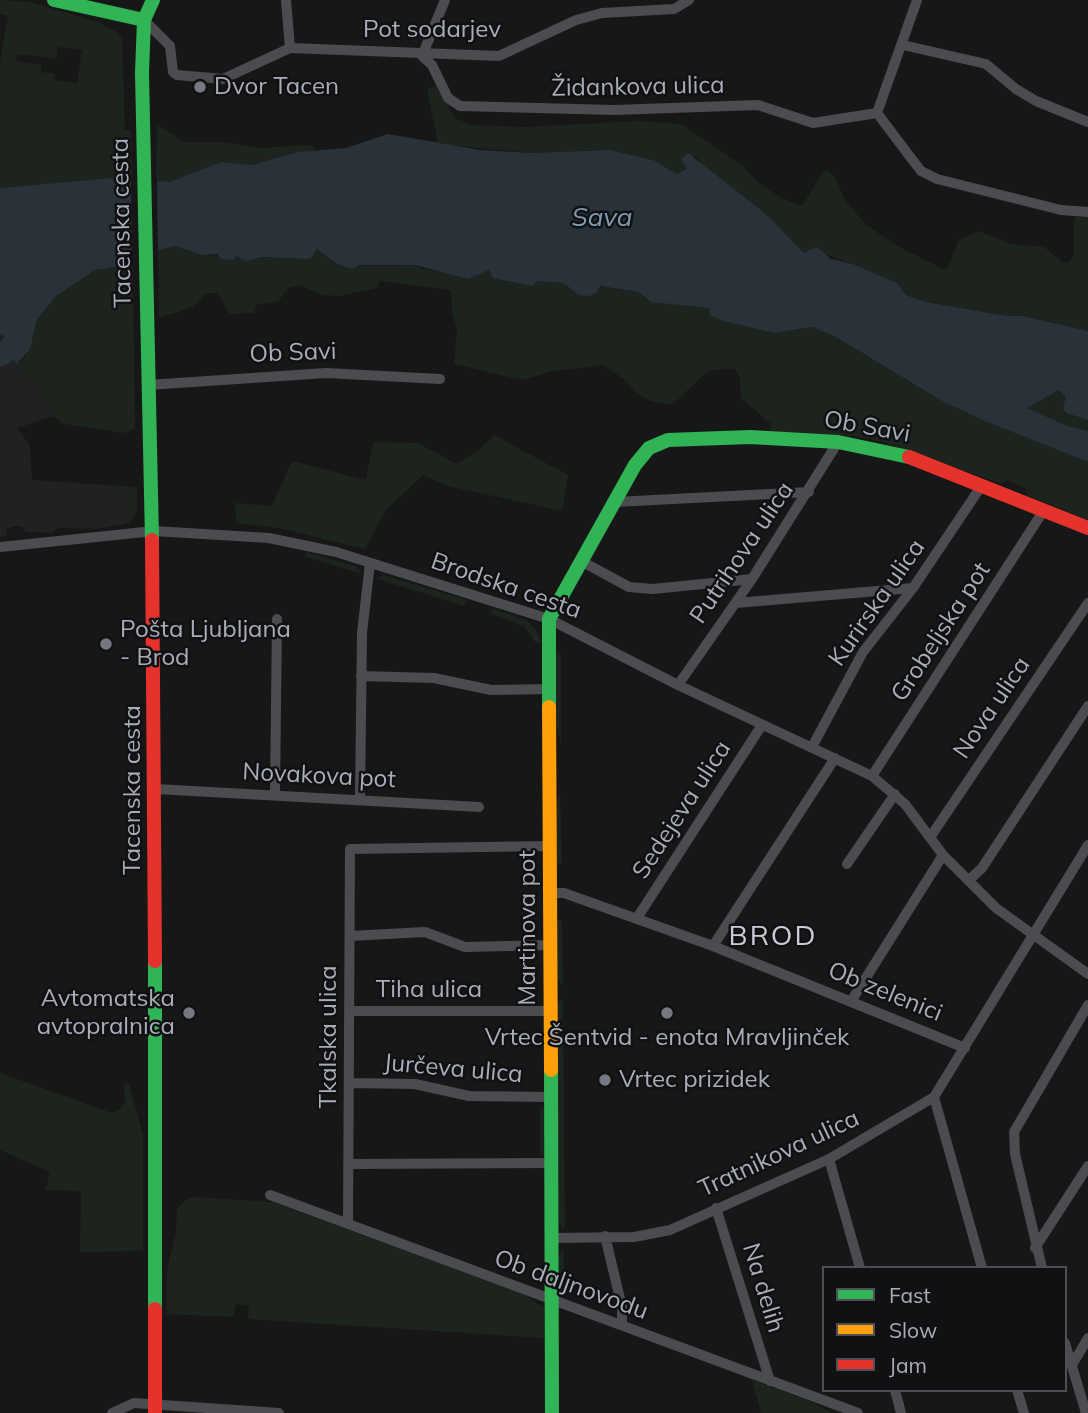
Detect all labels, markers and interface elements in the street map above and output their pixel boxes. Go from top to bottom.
street label: Pot sodarjev [363,16,501,44]
street label: Židankova ulica [551,71,725,103]
place label: Dvor Tacen [214,73,339,101]
marker: Dvor Tacen [192,79,208,95]
street label: Tacenska cesta [106,138,138,308]
water label: Sava [572,202,632,234]
street label: Ob Savi [249,337,337,369]
street label: Ob Savi [822,405,912,449]
street label: Putrihova ulica [684,477,800,629]
street label: Kurirska ulica [823,534,931,672]
street label: Brodska cesta [427,547,585,625]
street label: Grobeljska pot [885,557,997,707]
place label: Pošta Ljubljana - Brod [120,616,291,672]
marker: Pošta Ljubljana - Brod [98,636,114,652]
street label: Nova ulica [948,652,1036,764]
street label: Tacenska cesta [119,705,147,875]
street label: Sedejeva ulica [627,736,737,884]
street label: Novakova pot [242,758,396,794]
street label: Martinova pot [514,850,542,1006]
district label: BROD [729,920,817,954]
street label: Ob zelenici [824,956,946,1028]
street label: Tkalska ulica [315,965,343,1109]
street label: Tiha ulica [376,976,482,1004]
place label: Avtomatska avtopralnica [37,985,175,1041]
marker: Avtomatska avtopralnica [181,1005,197,1021]
marker: Vrtec Šentvid - enota Mravljinček [659,1005,675,1021]
place label: Vrtec Šentvid - enota Mravljinček [485,1024,849,1052]
street label: Jurčeva ulica [382,1049,524,1089]
place label: Vrtec prizidek [619,1066,770,1094]
marker: Vrtec prizidek [597,1072,613,1088]
street label: Tratnikova ulica [694,1104,864,1204]
street label: Na delih [736,1240,790,1336]
street label: Ob daljnovodu [490,1244,652,1326]
legend [822,1266,1067,1392]
text: Fast [889,1282,931,1308]
text: Slow [889,1317,937,1343]
text: Jam [889,1352,927,1378]

